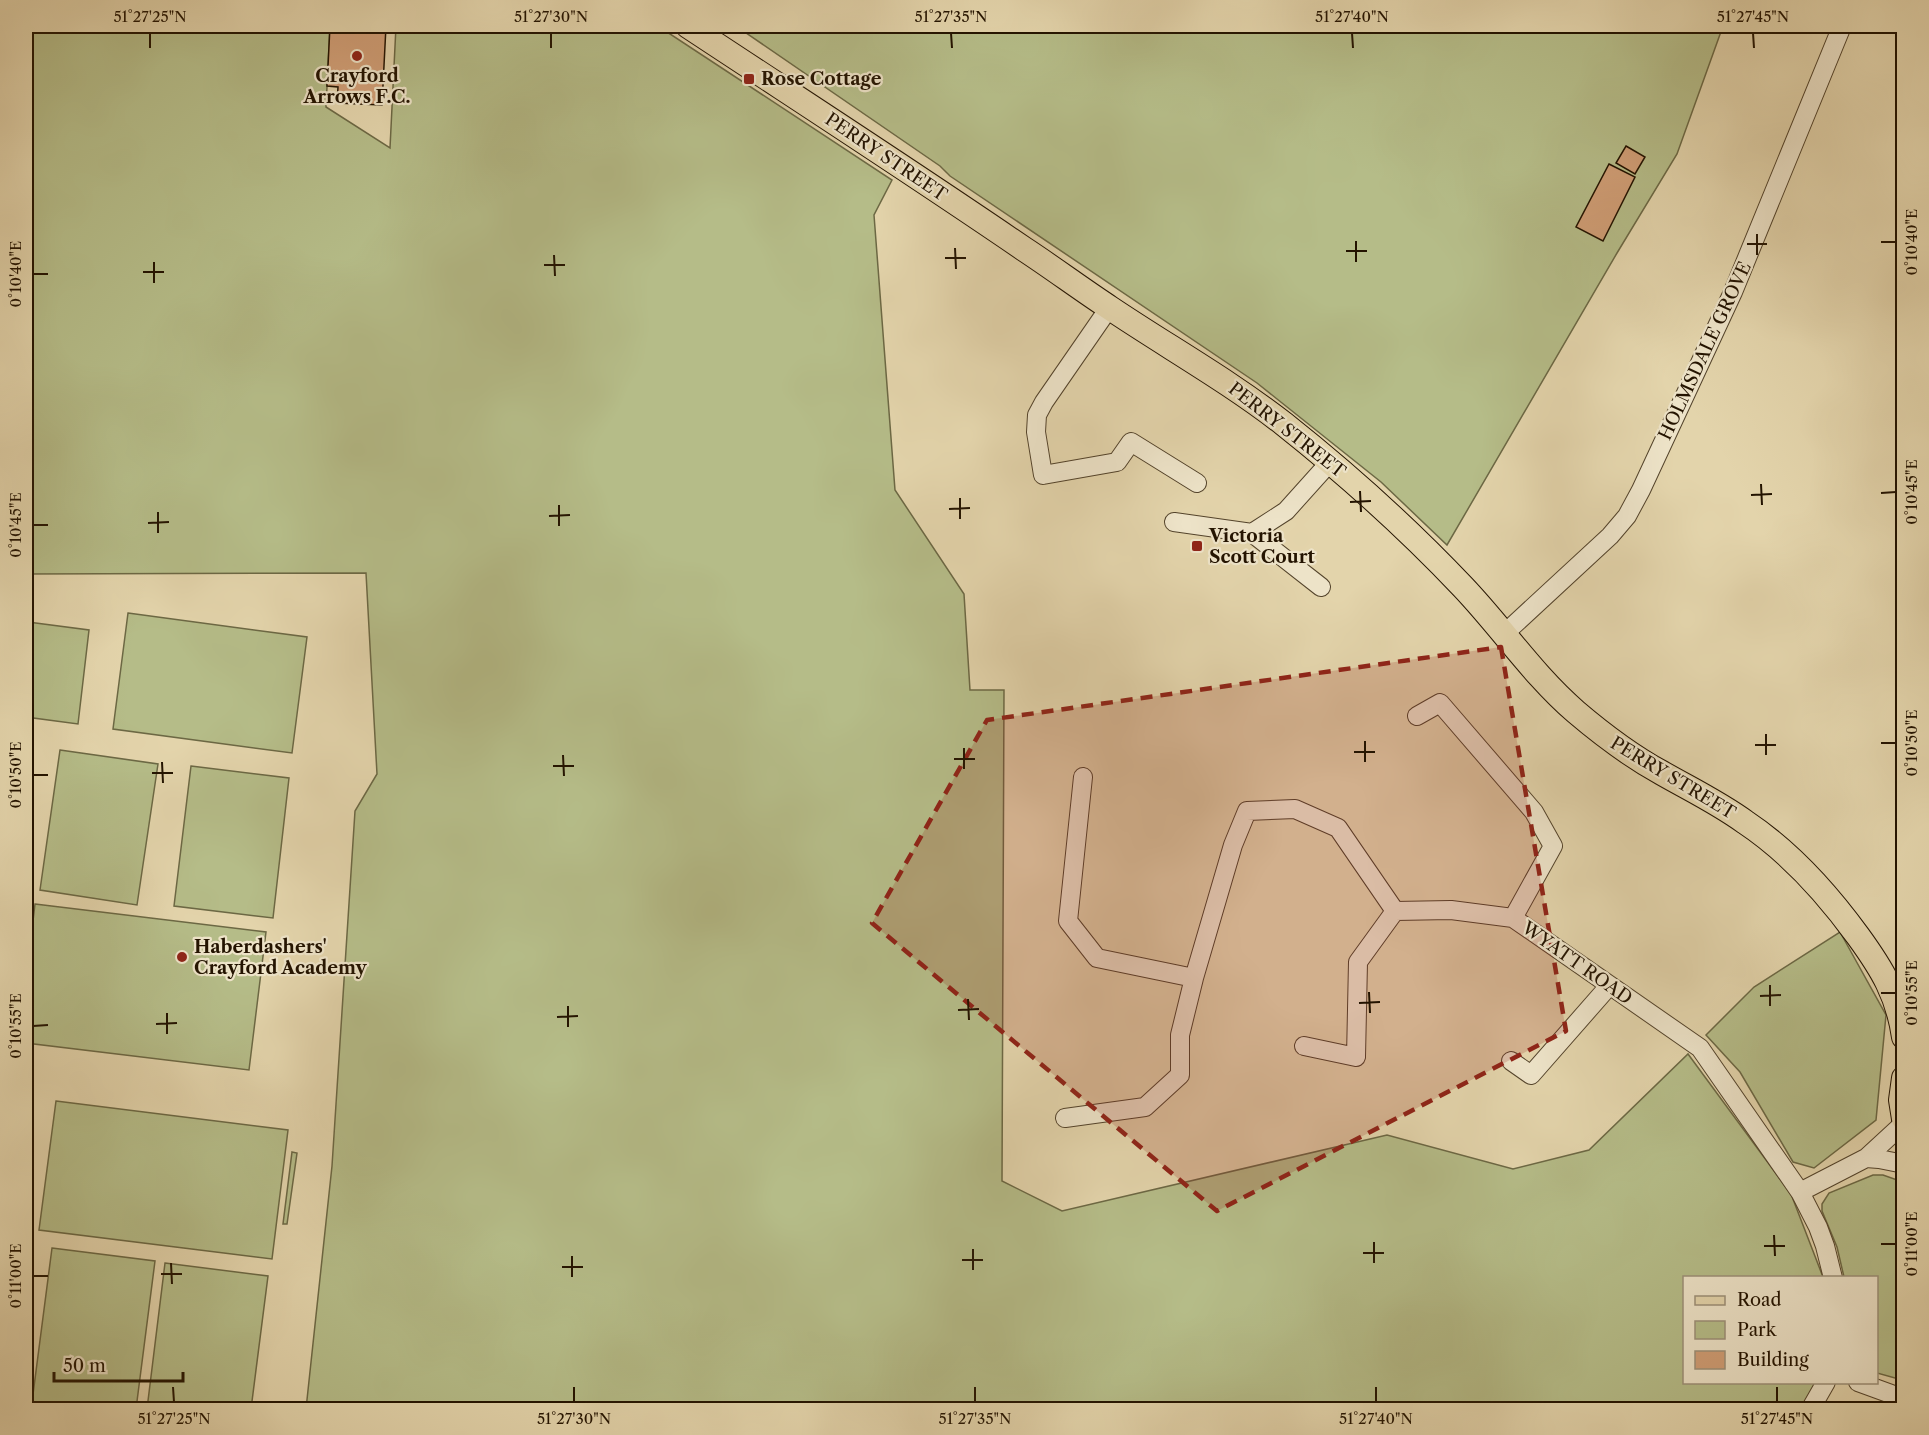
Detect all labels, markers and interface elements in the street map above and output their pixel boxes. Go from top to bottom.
text: 51°27'25"N [113,7,187,26]
text: 51°27'30"N [514,7,588,26]
text: 51°27'35"N [915,7,987,26]
text: 51°27'40"N [1315,7,1389,26]
text: 51°27'45"N [1717,7,1789,26]
marker: Crayford Arrows F.C. [350,49,364,63]
place label: Crayford Arrows F.C. [302,65,411,108]
place label: Rose Cottage [761,68,882,90]
marker: Rose Cottage [742,72,756,86]
street label: PERRY STREET [821,108,952,206]
text: 0°10'40"E [1902,209,1921,275]
text: 0°10'40"E [6,241,25,307]
street label: HOLMSDALE GROVE [1654,258,1756,444]
street label: PERRY STREET [1224,378,1350,483]
text: 0°10'45"E [1902,459,1921,525]
text: 0°10'45"E [6,492,25,558]
place label: Victoria Scott Court [1208,525,1316,568]
marker: Victoria Scott Court [1190,539,1204,553]
text: 0°10'50"E [1902,709,1921,777]
street label: PERRY STREET [1606,732,1740,824]
text: 0°10'50"E [6,741,25,809]
street label: WYATT ROAD [1517,916,1636,1009]
place label: Haberdashers' Crayford Academy [194,936,368,979]
marker: Haberdashers' Crayford Academy [175,950,189,964]
text: 0°10'55"E [1902,960,1921,1026]
text: 0°10'55"E [6,993,25,1059]
text: 0°11'00"E [1902,1211,1921,1277]
text: 0°11'00"E [6,1243,25,1309]
legend [1683,1276,1878,1384]
text: Road [1737,1289,1782,1311]
text: Park [1737,1319,1778,1341]
scale bar [54,1345,183,1383]
text: Building [1737,1349,1809,1371]
text: 50 m [63,1355,106,1377]
text: 51°27'25"N [137,1409,211,1428]
text: 51°27'30"N [537,1409,611,1428]
text: 51°27'35"N [939,1409,1011,1428]
text: 51°27'40"N [1339,1409,1413,1428]
text: 51°27'45"N [1741,1409,1813,1428]

